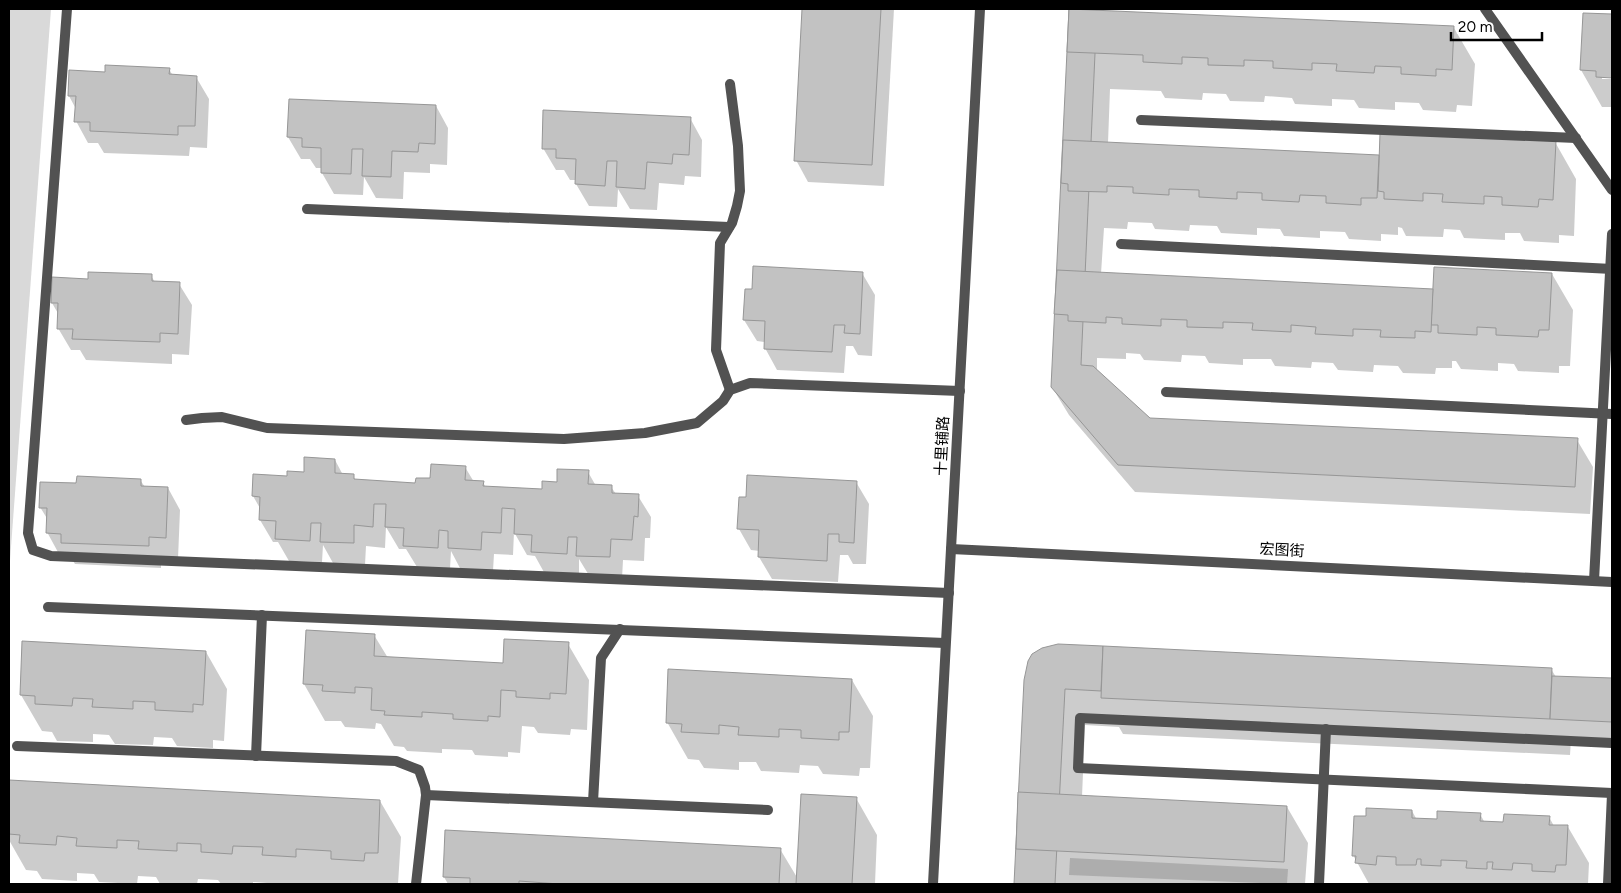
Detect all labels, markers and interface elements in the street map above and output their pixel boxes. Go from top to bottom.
scale bar [1451,10,1542,42]
text: 20 m [1458,18,1492,36]
street label: 十里铺路 [931,416,953,476]
street label: 宏图街 [1259,540,1305,560]

